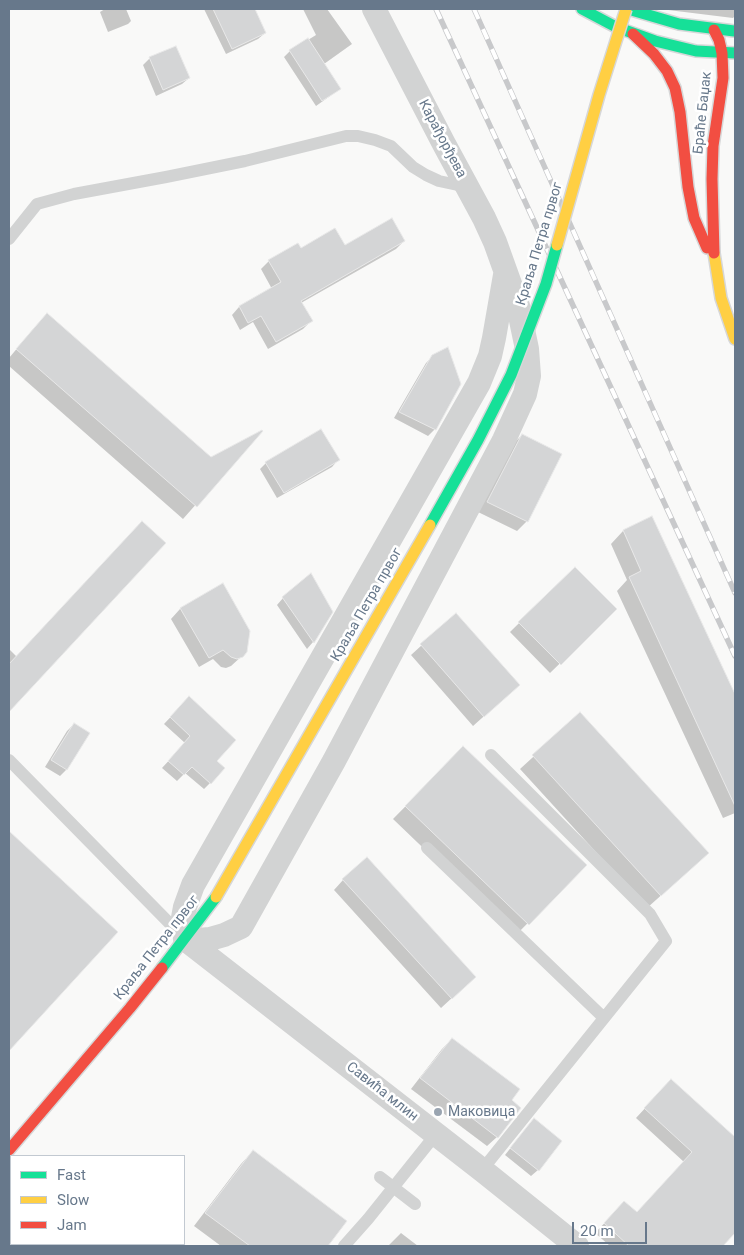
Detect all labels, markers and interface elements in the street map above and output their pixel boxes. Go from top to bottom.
street label: Браће Баџак [690,71,716,155]
street label: Карађорђева [414,97,470,181]
street label: Краља Петра првог [513,180,567,308]
street label: Краља Петра првог [328,545,406,665]
street label: Краља Петра првог [111,892,203,1004]
street label: Савића млин [343,1059,421,1125]
place label: Маковица [448,1104,515,1120]
marker: Маковица [432,1106,444,1118]
legend [10,1155,185,1245]
text: Fast [57,1166,86,1184]
text: Slow [57,1191,89,1209]
scale bar [574,1212,649,1244]
text: Jam [57,1216,87,1234]
text: 20 m [580,1222,614,1240]

